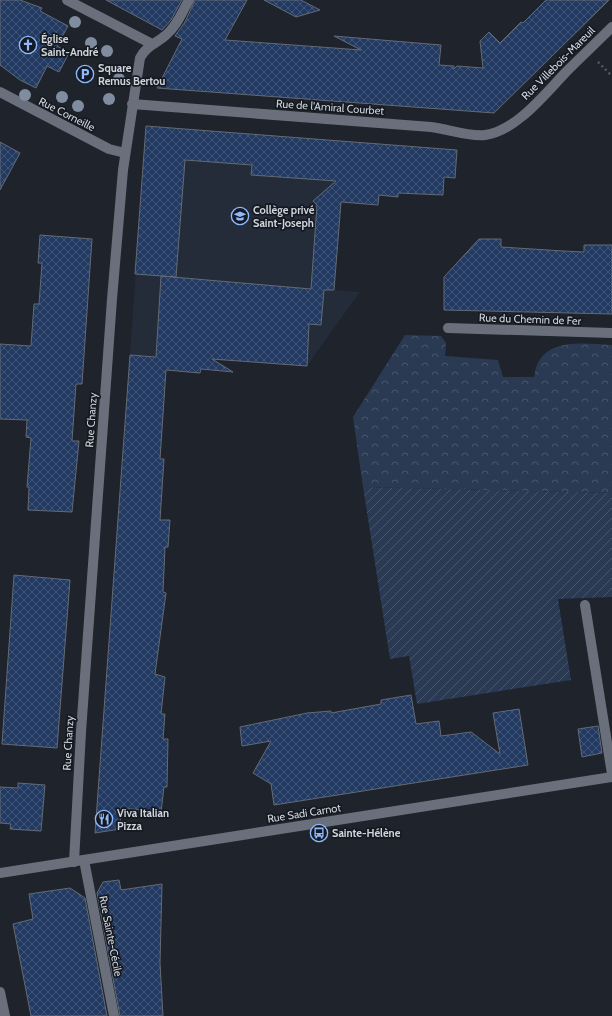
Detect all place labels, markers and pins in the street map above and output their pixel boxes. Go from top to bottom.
place label: Église Saint-André [41,32,99,59]
church icon: Église Saint-André [18,35,38,55]
place label: Square Remus Bertou [98,61,165,88]
parking icon: Square Remus Bertou [75,64,95,84]
place label: Collège privé Saint-Joseph [253,203,315,230]
school or university icon: Collège privé Saint-Joseph [230,206,250,226]
place label: Viva Italian Pizza [117,806,169,833]
restaurant icon: Viva Italian Pizza [94,809,114,829]
bus stop icon: Sainte-Hélène [309,823,329,843]
place label: Sainte-Hélène [332,826,401,840]

